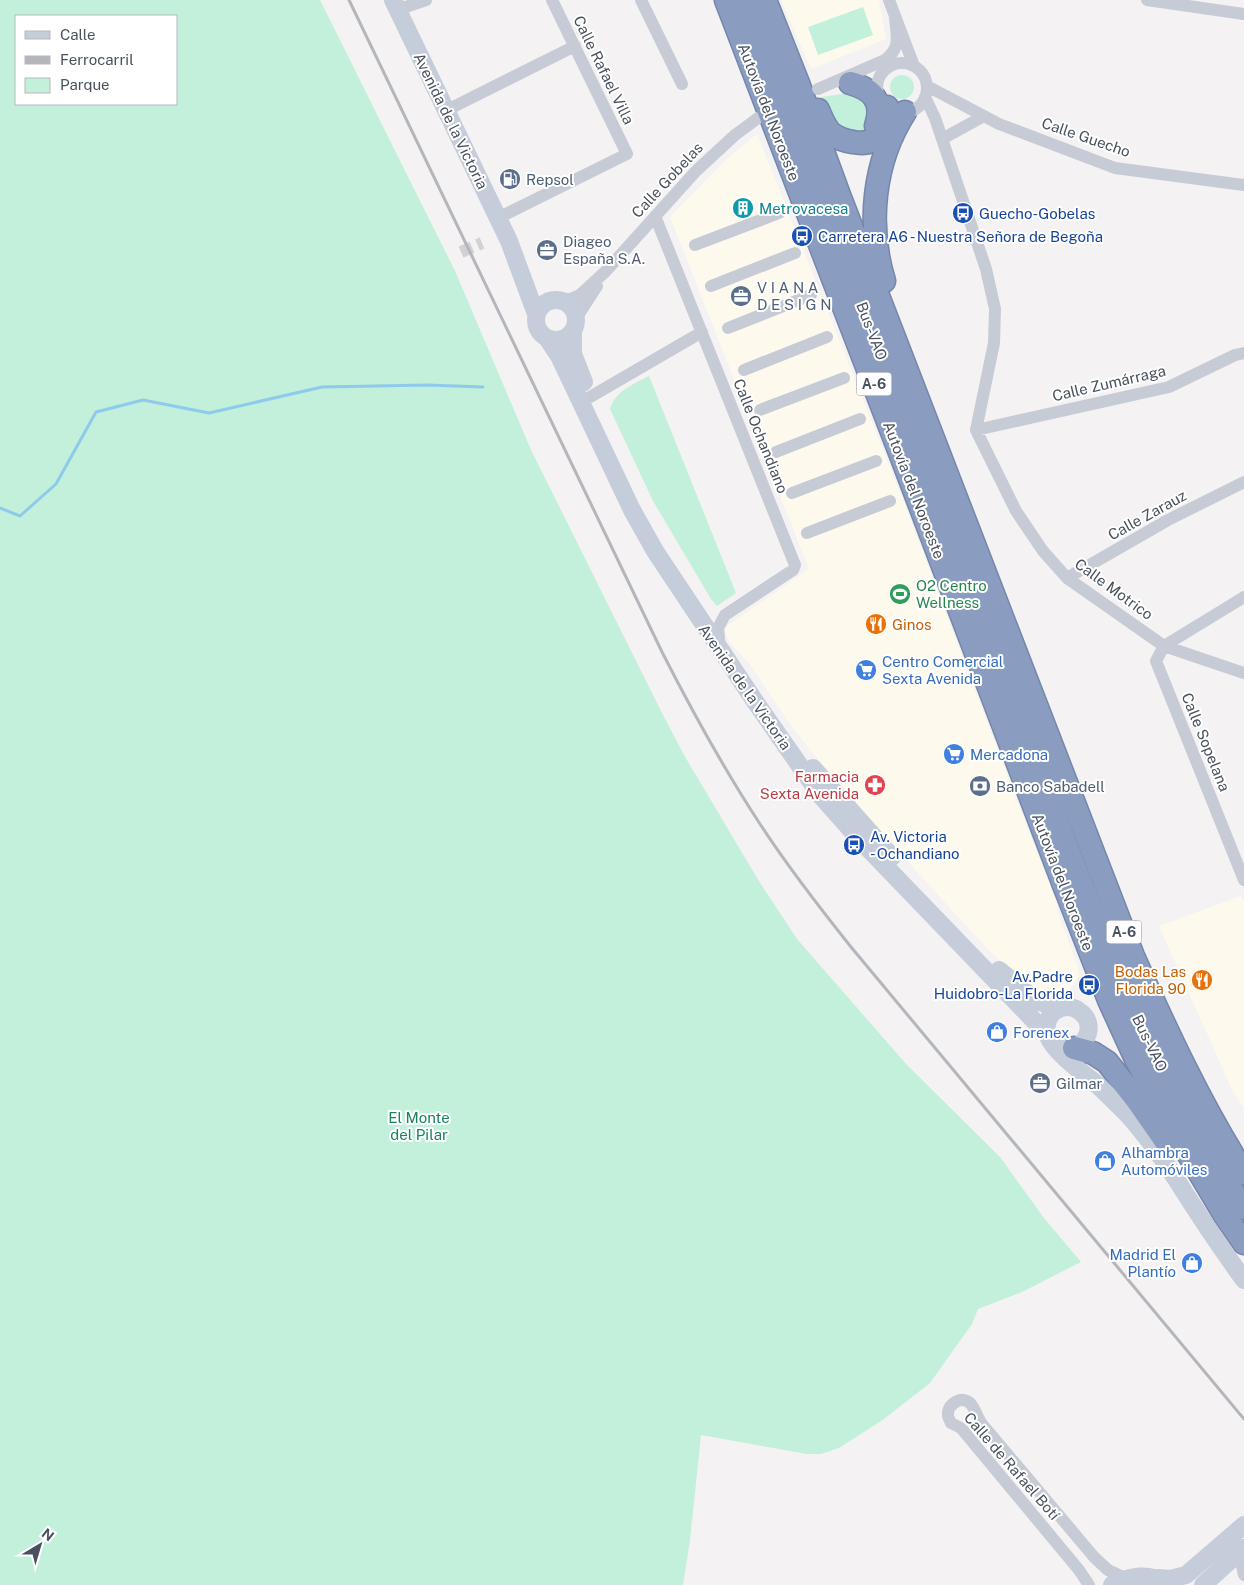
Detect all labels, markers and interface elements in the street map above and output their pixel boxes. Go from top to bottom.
street label: Calle Rafael Villa [570,13,638,127]
legend [15,15,178,105]
text: Calle [60,26,96,43]
street label: Autovía del Noroeste [735,41,803,183]
street label: Avenida de la Victoria [411,50,491,192]
text: Ferrocarril [60,51,134,68]
text: Parque [60,76,110,93]
street label: Calle Guecho [1040,114,1132,160]
street label: Calle Gobelas [628,139,706,221]
fuel station icon: Repsol [498,167,522,191]
place label: Repsol [526,171,574,188]
building icon: Metrovacesa [731,196,755,220]
place label: Metrovacesa [759,200,848,217]
bus stop icon: Guecho-Gobelas [951,201,975,225]
place label: Guecho-Gobelas [979,205,1095,222]
bus stop icon: Carretera A6 - Nuestra Señora de Begoña [790,224,814,248]
place label: Carretera A6 - Nuestra Señora de Begoña [818,228,1103,245]
place label: Diageo España S.A. [563,233,645,267]
office icon: Diageo España S.A. [535,238,559,262]
place label: V I A N A D E S I G N [757,279,832,313]
office icon: V I A N A D E S I G N [729,284,753,308]
street label: Bus-VAO [853,300,891,362]
street label: Calle Zumárraga [1051,362,1167,404]
road number: A-6 [856,372,892,396]
street label: Calle Ochandiano [730,376,792,496]
street label: Autovía del Noroeste [880,419,948,561]
street label: Calle Zarauz [1105,487,1189,543]
street label: Calle Motrico [1072,555,1156,623]
place label: O2 Centro Wellness [916,577,987,611]
sports icon: O2 Centro Wellness [888,582,912,606]
restaurant icon: Ginos [864,612,888,636]
place label: Ginos [892,616,931,633]
street label: Avenida de la Victoria [695,621,795,753]
place label: Centro Comercial Sexta Avenida [882,653,1003,687]
supermarket icon: Centro Comercial Sexta Avenida [854,658,878,682]
street label: Calle Sopelana [1179,690,1233,794]
supermarket icon: Mercadona [942,742,966,766]
place label: Mercadona [970,746,1048,763]
place label: Farmacia Sexta Avenida [760,768,859,802]
pharmacy icon: Farmacia Sexta Avenida [863,773,887,797]
bank icon: Banco Sabadell [968,774,992,798]
place label: Banco Sabadell [996,778,1105,795]
street label: Autovía del Noroeste [1029,811,1097,953]
place label: Av. Victoria - Ochandiano [870,828,960,862]
bus stop icon: Av. Victoria - Ochandiano [842,833,866,857]
road number: A-6 [1106,920,1142,944]
place label: Bodas Las Florida 90 [1115,963,1186,997]
place label: Av.Padre Huidobro-La Florida [934,968,1073,1002]
restaurant icon: Bodas Las Florida 90 [1190,968,1214,992]
bus stop icon: Av.Padre Huidobro-La Florida [1077,973,1101,997]
street label: Bus-VAO [1129,1012,1171,1074]
shop icon: Forenex [985,1020,1009,1044]
place label: Forenex [1013,1024,1070,1041]
office icon: Gilmar [1028,1071,1052,1095]
place label: Gilmar [1056,1075,1103,1092]
park label: El Monte del Pilar [388,1109,450,1143]
place label: Alhambra Automóviles [1121,1144,1207,1178]
shop icon: Alhambra Automóviles [1093,1149,1117,1173]
place label: Madrid El Plantío [1110,1246,1176,1280]
shop icon: Madrid El Plantío [1180,1251,1204,1275]
street label: Calle de Rafael Botí [961,1409,1063,1523]
north arrow [15,1520,65,1570]
text: N [39,1525,57,1544]

